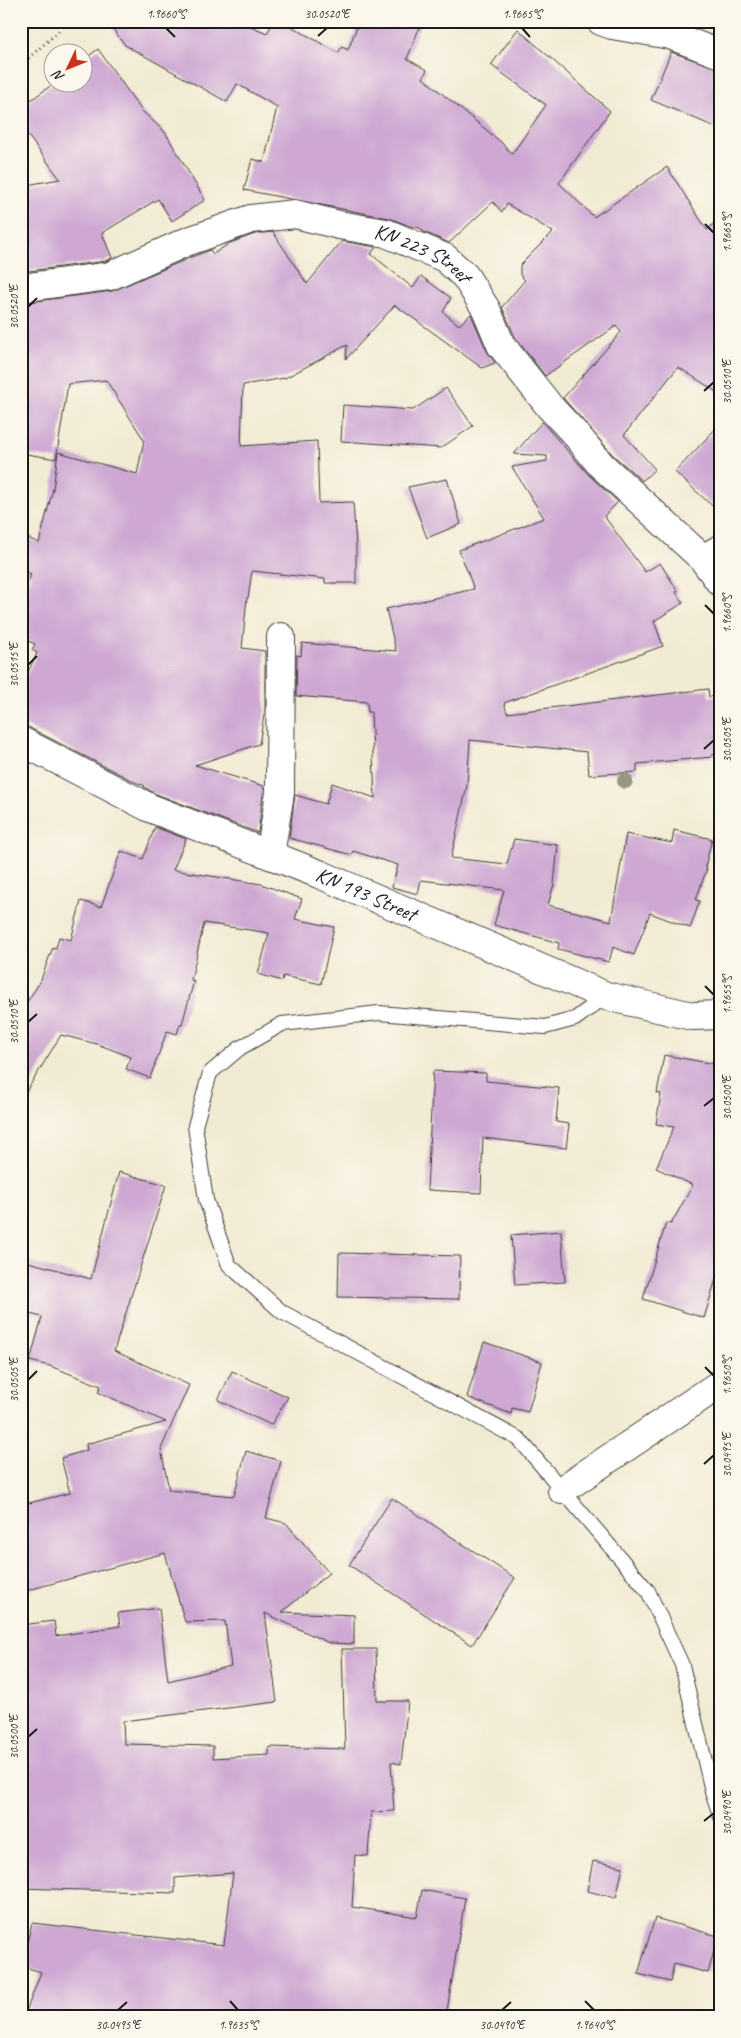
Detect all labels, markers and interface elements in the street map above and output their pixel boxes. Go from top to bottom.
text: 1.9660°S [147,6,187,22]
text: 30.0520°E [305,6,351,22]
text: 1.9665°S [503,6,543,22]
north arrow [42,42,92,92]
text: N [48,66,68,85]
text: 1.9665°S [719,212,735,252]
street label: KN 223 Street [372,218,480,289]
text: 30.0520°E [6,283,22,329]
text: 30.0510°E [719,358,735,404]
text: 1.9660°S [719,593,735,633]
text: 30.0515°E [6,641,22,687]
text: 30.0505°E [719,716,735,762]
street label: KN 193 Street [312,861,423,928]
text: 1.9655°S [719,974,735,1014]
text: 30.0510°E [6,998,22,1044]
text: 30.0500°E [719,1074,735,1120]
text: 1.9650°S [719,1355,735,1395]
text: 30.0505°E [6,1356,22,1402]
text: 30.0495°E [719,1431,735,1477]
text: 30.0500°E [6,1713,22,1759]
text: 30.0490°E [719,1789,735,1835]
text: 30.0495°E [96,2017,142,2033]
text: 1.9635°S [219,2017,259,2033]
text: 30.0490°E [480,2017,526,2033]
text: 1.9640°S [575,2017,615,2033]

